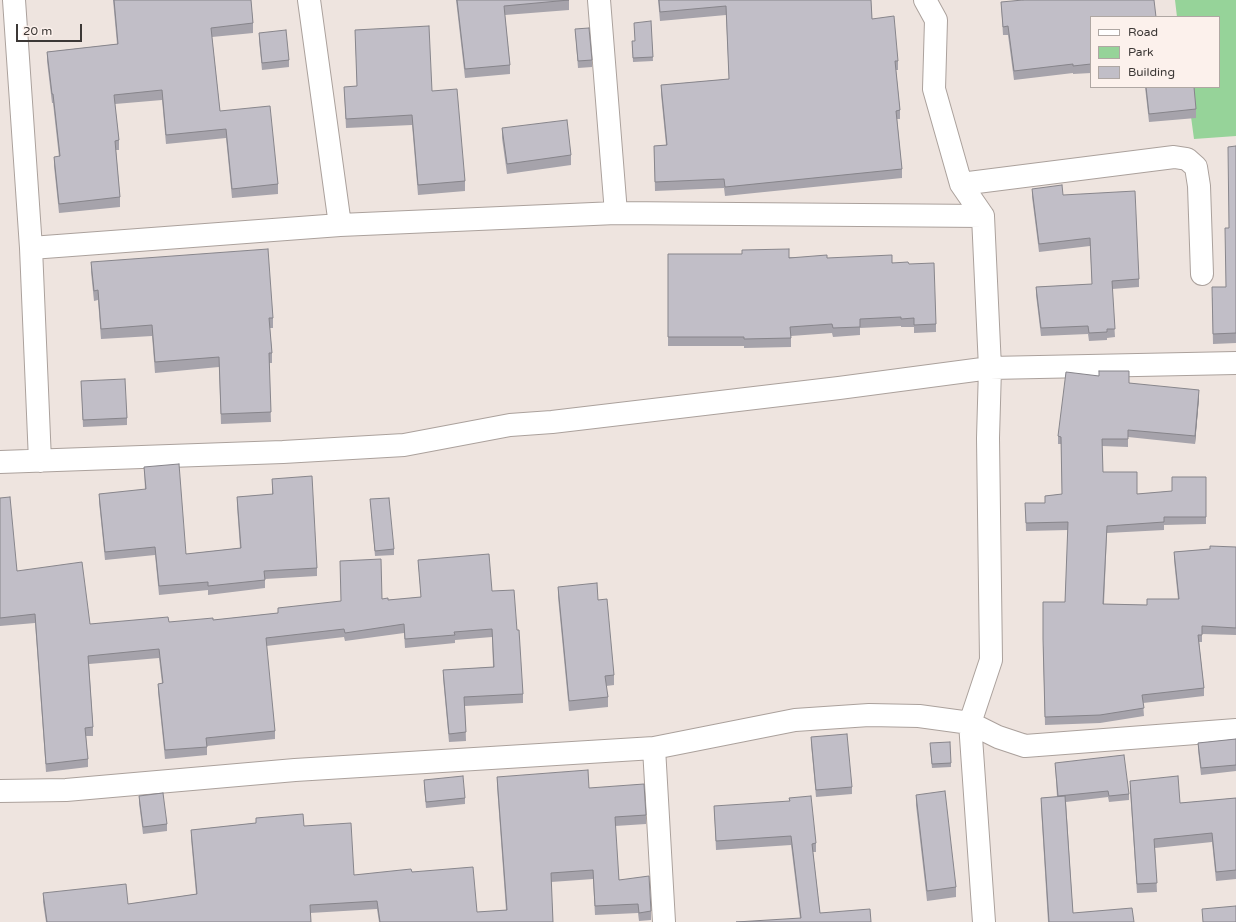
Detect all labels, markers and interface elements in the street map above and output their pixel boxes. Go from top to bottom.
scale bar [18,16,84,42]
legend [1090,16,1220,88]
text: 20 m [23,24,52,38]
text: Road [1128,25,1158,39]
text: Park [1128,45,1154,59]
text: Building [1128,65,1175,79]

